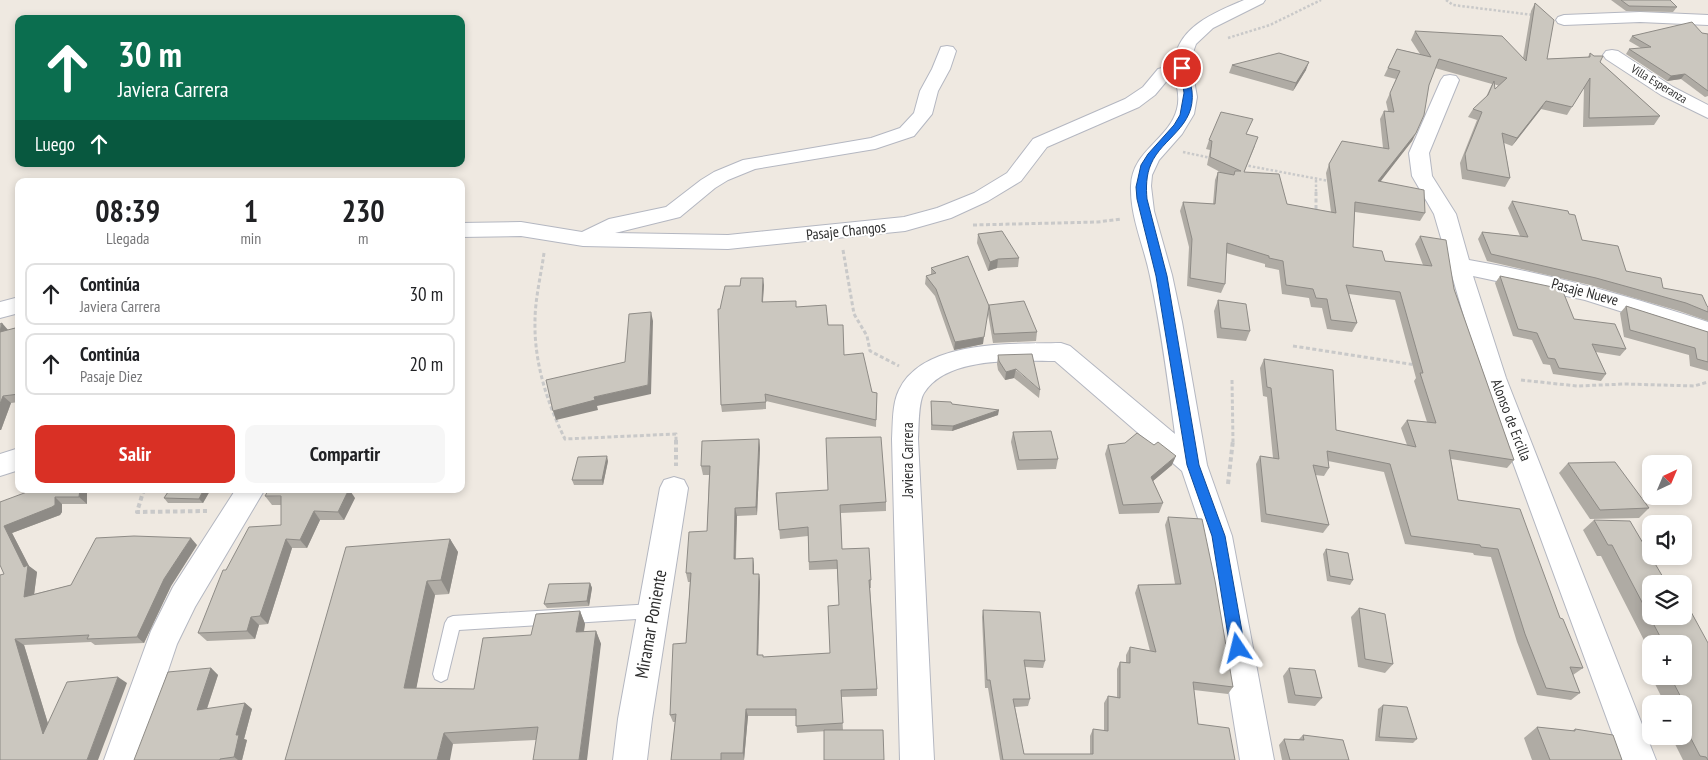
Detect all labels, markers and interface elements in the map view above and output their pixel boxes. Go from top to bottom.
text: 30 m [118,31,182,77]
icon: ahead [35,35,100,100]
pin [1161,47,1203,89]
icon: arrive [1168,54,1196,82]
street label: Villa Esperanza [1628,60,1690,106]
text: Javiera Carrera [118,75,229,103]
icon: ahead [85,130,113,158]
text: Luego [35,132,75,156]
text: 08:39 [95,191,160,230]
text: 1 [244,191,258,230]
text: 230 [342,191,385,230]
street label: Pasaje Changos [805,217,887,244]
text: Llegada [106,228,149,248]
text: min [240,228,261,248]
text: m [358,228,368,248]
text: Continúa [80,272,140,296]
street label: Pasaje Nueve [1550,273,1621,310]
icon: ahead [37,280,65,308]
text: 30 m [410,282,443,306]
text: Javiera Carrera [80,296,160,316]
text: Continúa [80,342,140,366]
icon: ahead [37,350,65,378]
text: 20 m [410,352,443,376]
text: Pasaje Diez [80,366,143,386]
street label: Alonso de Ercilla [1487,376,1536,464]
street label: Javiera Carrera [898,422,917,499]
button: Salir [35,425,235,483]
button: Compartir [245,425,445,483]
north arrow [1642,455,1692,505]
map controls [1642,455,1692,745]
button: sound [1642,515,1692,565]
street label: Miramar Poniente [630,568,671,680]
button: layers [1642,575,1692,625]
position arrow [1211,621,1263,673]
button: + [1642,635,1692,685]
button: − [1642,695,1692,745]

